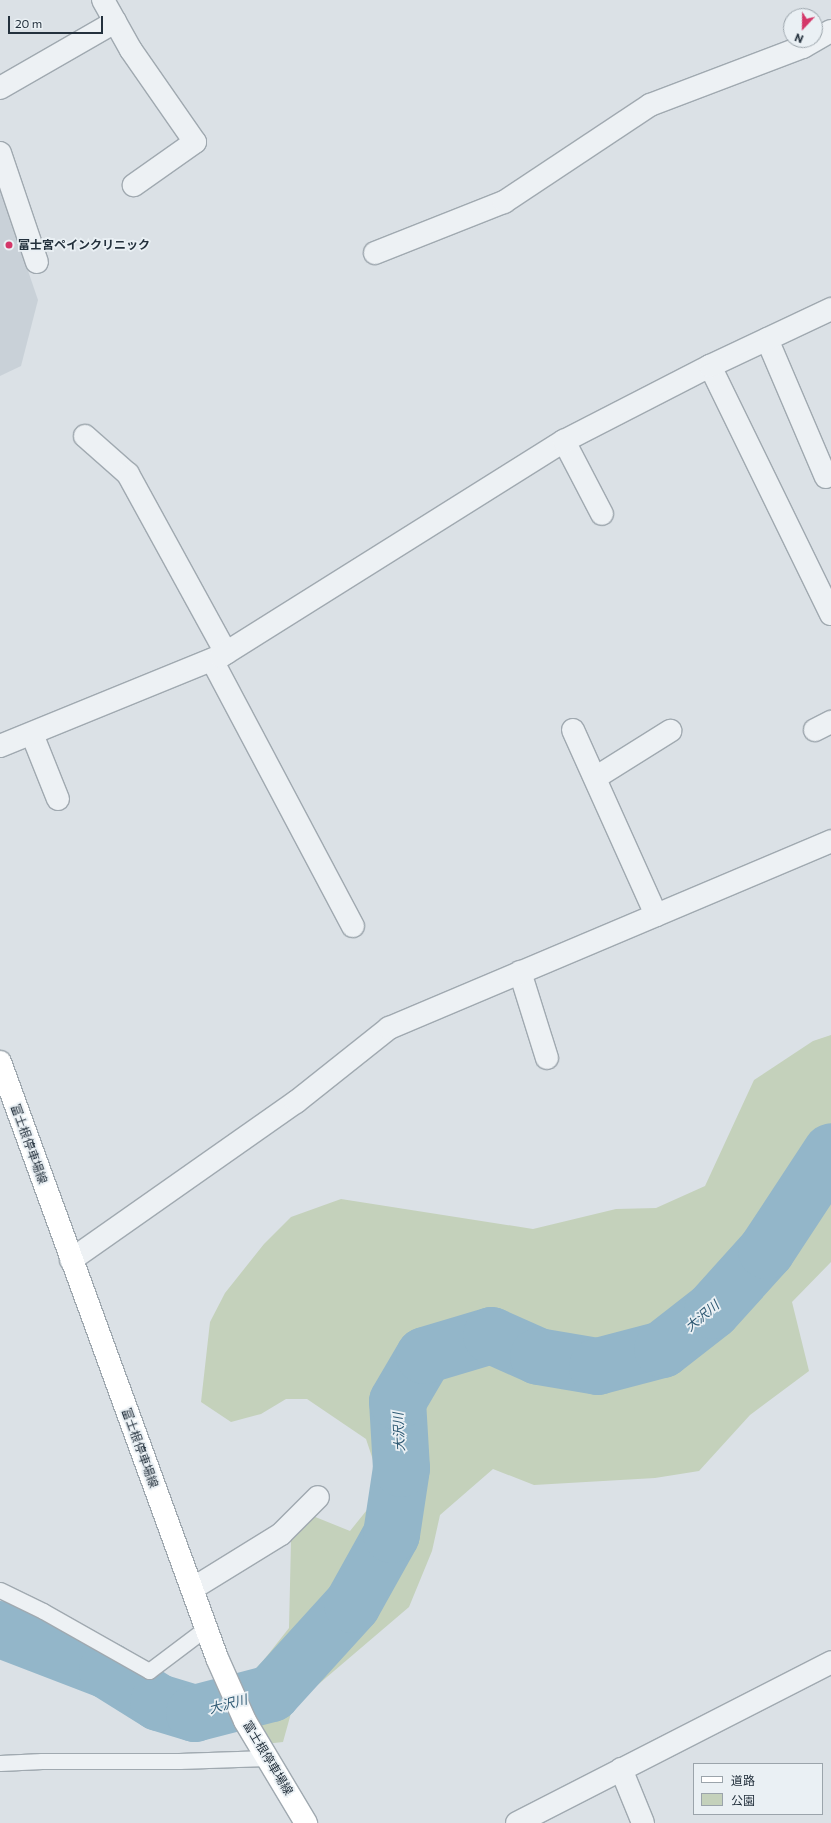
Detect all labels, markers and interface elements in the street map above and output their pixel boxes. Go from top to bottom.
scale bar [10,8,105,34]
north arrow [783,8,823,48]
text: 20 m [15,16,42,30]
text: N [792,31,805,46]
place label: 富士宮ペインクリニック [18,238,150,252]
marker: 富士宮ペインクリニック [3,239,15,251]
street label: 富士根停車場線 [8,1102,50,1186]
water label: 大沢川 [682,1297,722,1335]
street label: 富士根停車場線 [119,1406,161,1490]
water label: 大沢川 [390,1412,408,1452]
water label: 大沢川 [207,1691,249,1717]
street label: 富士根停車場線 [240,1718,296,1798]
legend [693,1763,823,1815]
text: 道路 [731,1773,755,1787]
text: 公園 [731,1793,755,1807]

